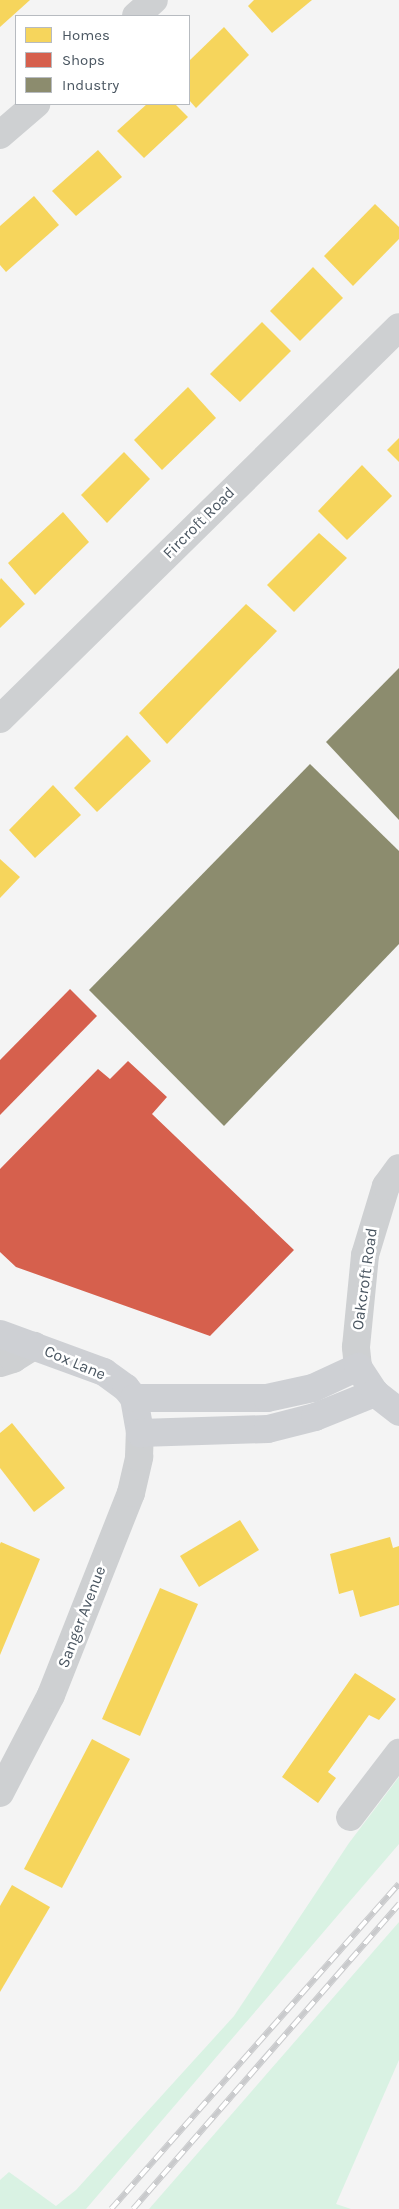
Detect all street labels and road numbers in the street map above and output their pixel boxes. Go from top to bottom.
street label: Fircroft Road [159,483,239,563]
street label: Oakcroft Road [348,1227,382,1331]
street label: Cox Lane [41,1342,109,1384]
street label: Sanger Avenue [54,1563,110,1671]

